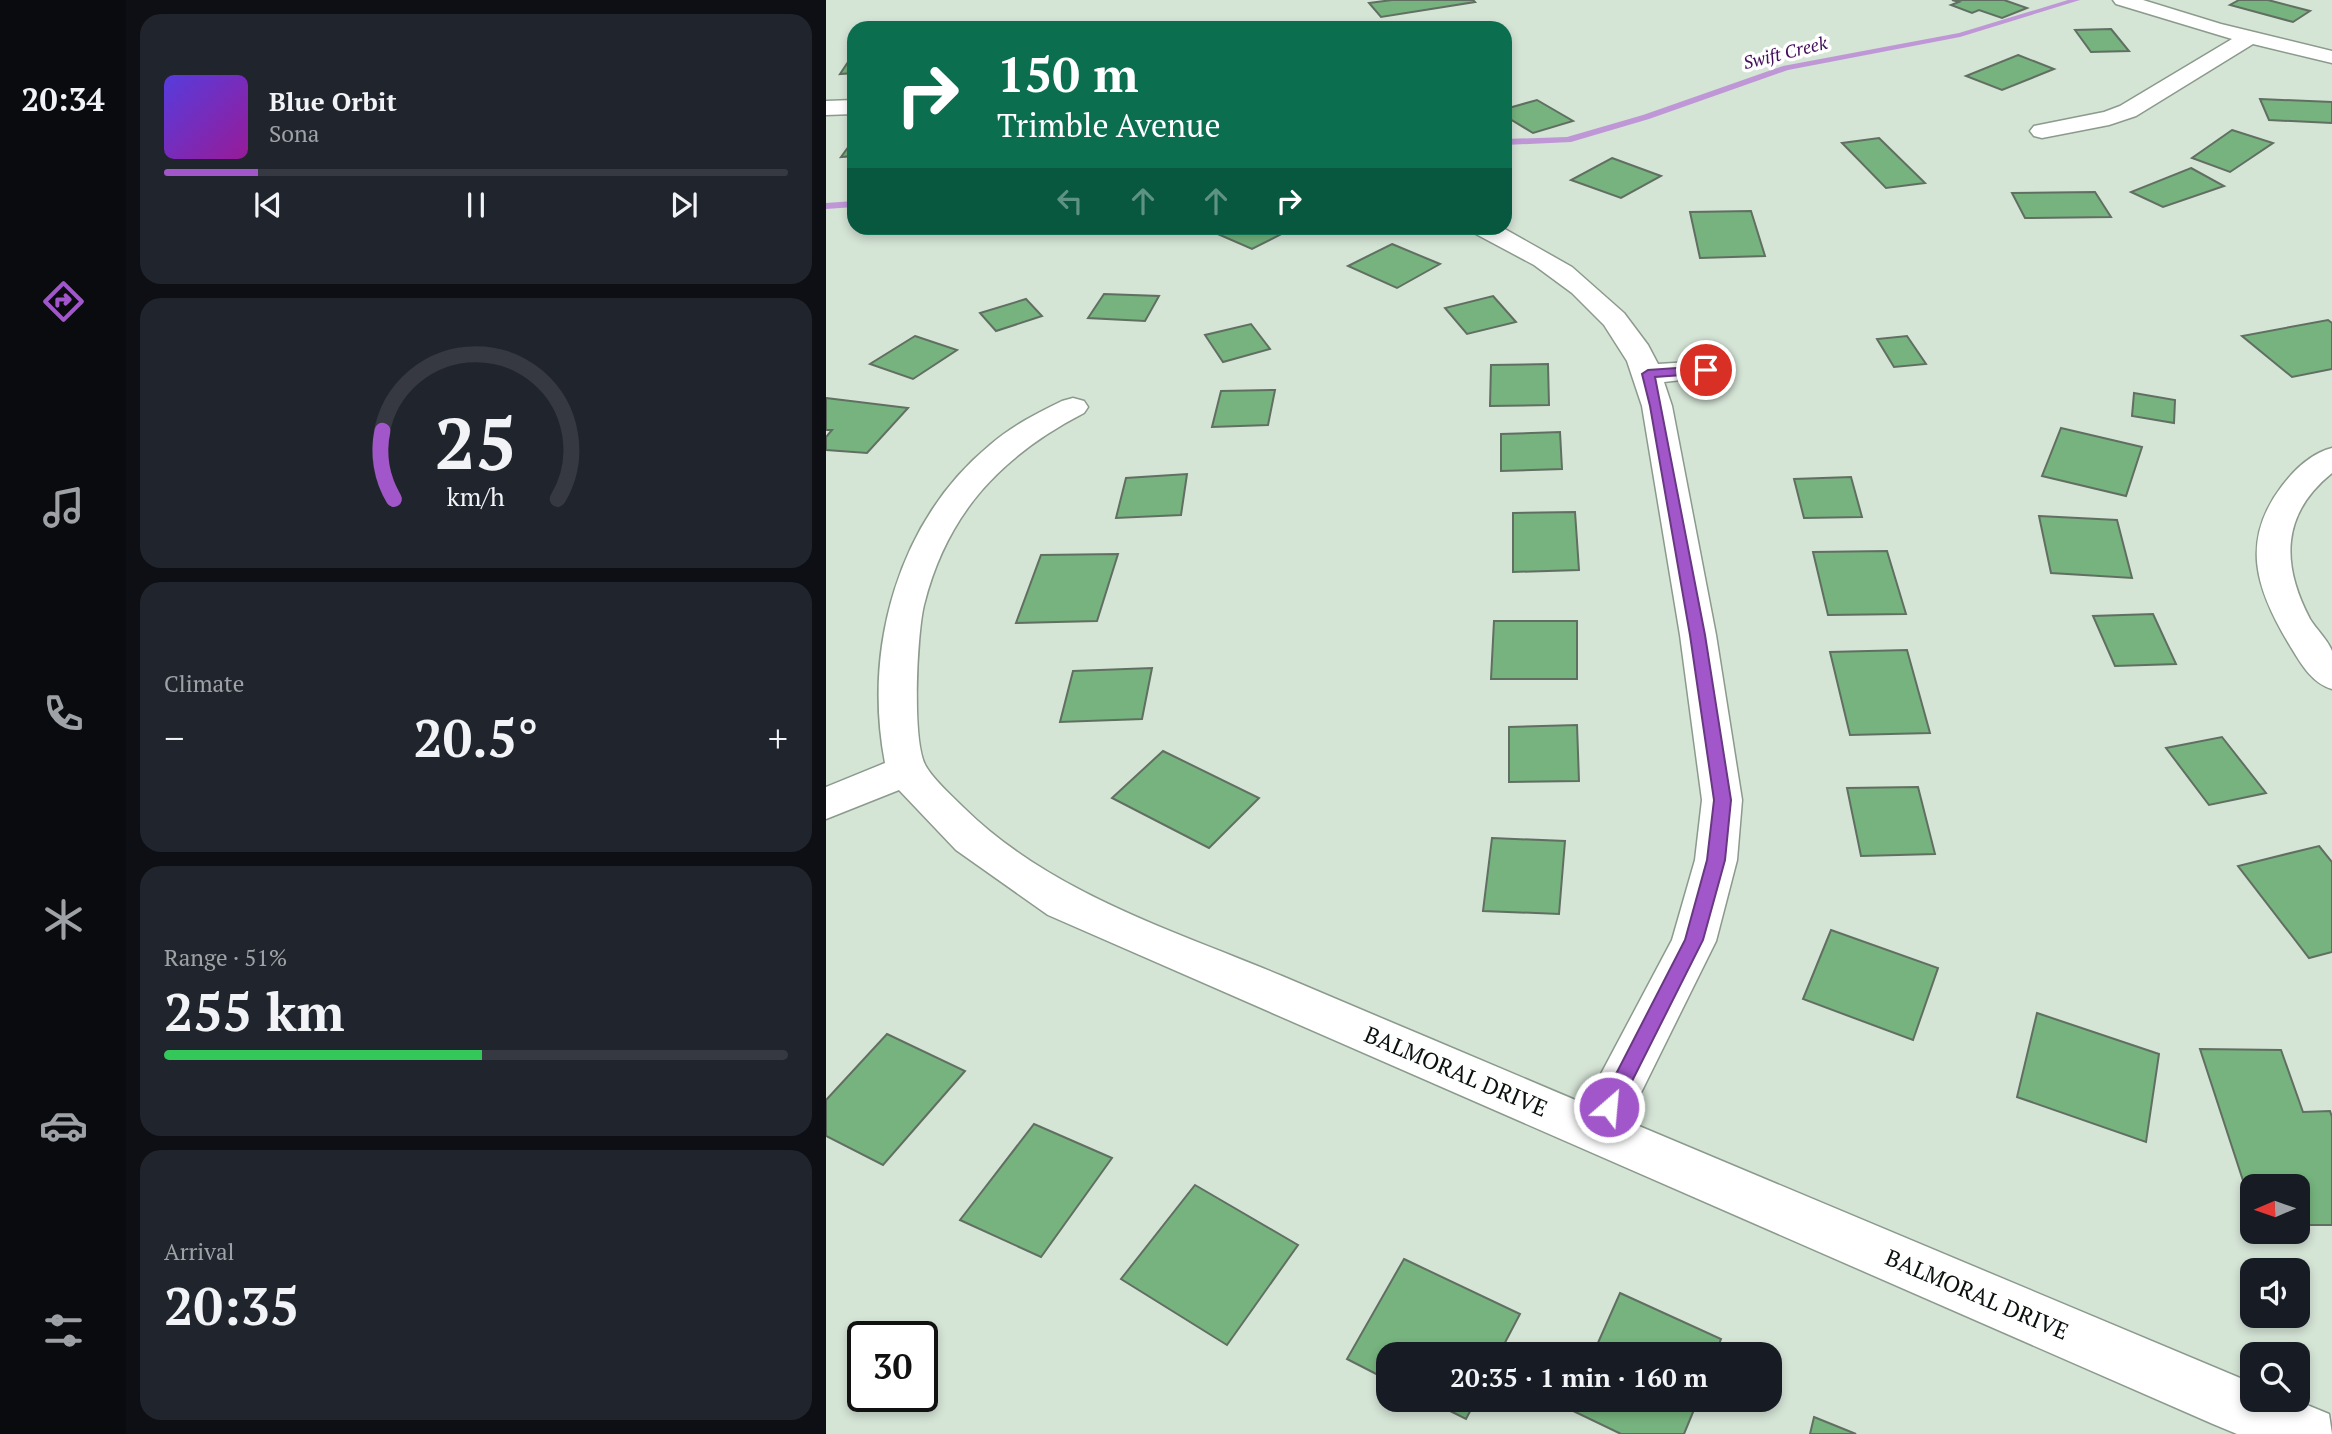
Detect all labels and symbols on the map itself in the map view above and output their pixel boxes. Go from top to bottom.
water label: Swift Creek [1740,30,1830,74]
pin [1676,340,1736,400]
street label: BALMORAL DRIVE [1360,1018,1552,1124]
position arrow [1572,1070,1646,1144]
north arrow [2240,1174,2310,1244]
street label: BALMORAL DRIVE [1881,1241,2073,1347]
speed limit sign: 30 [847,1321,938,1412]

